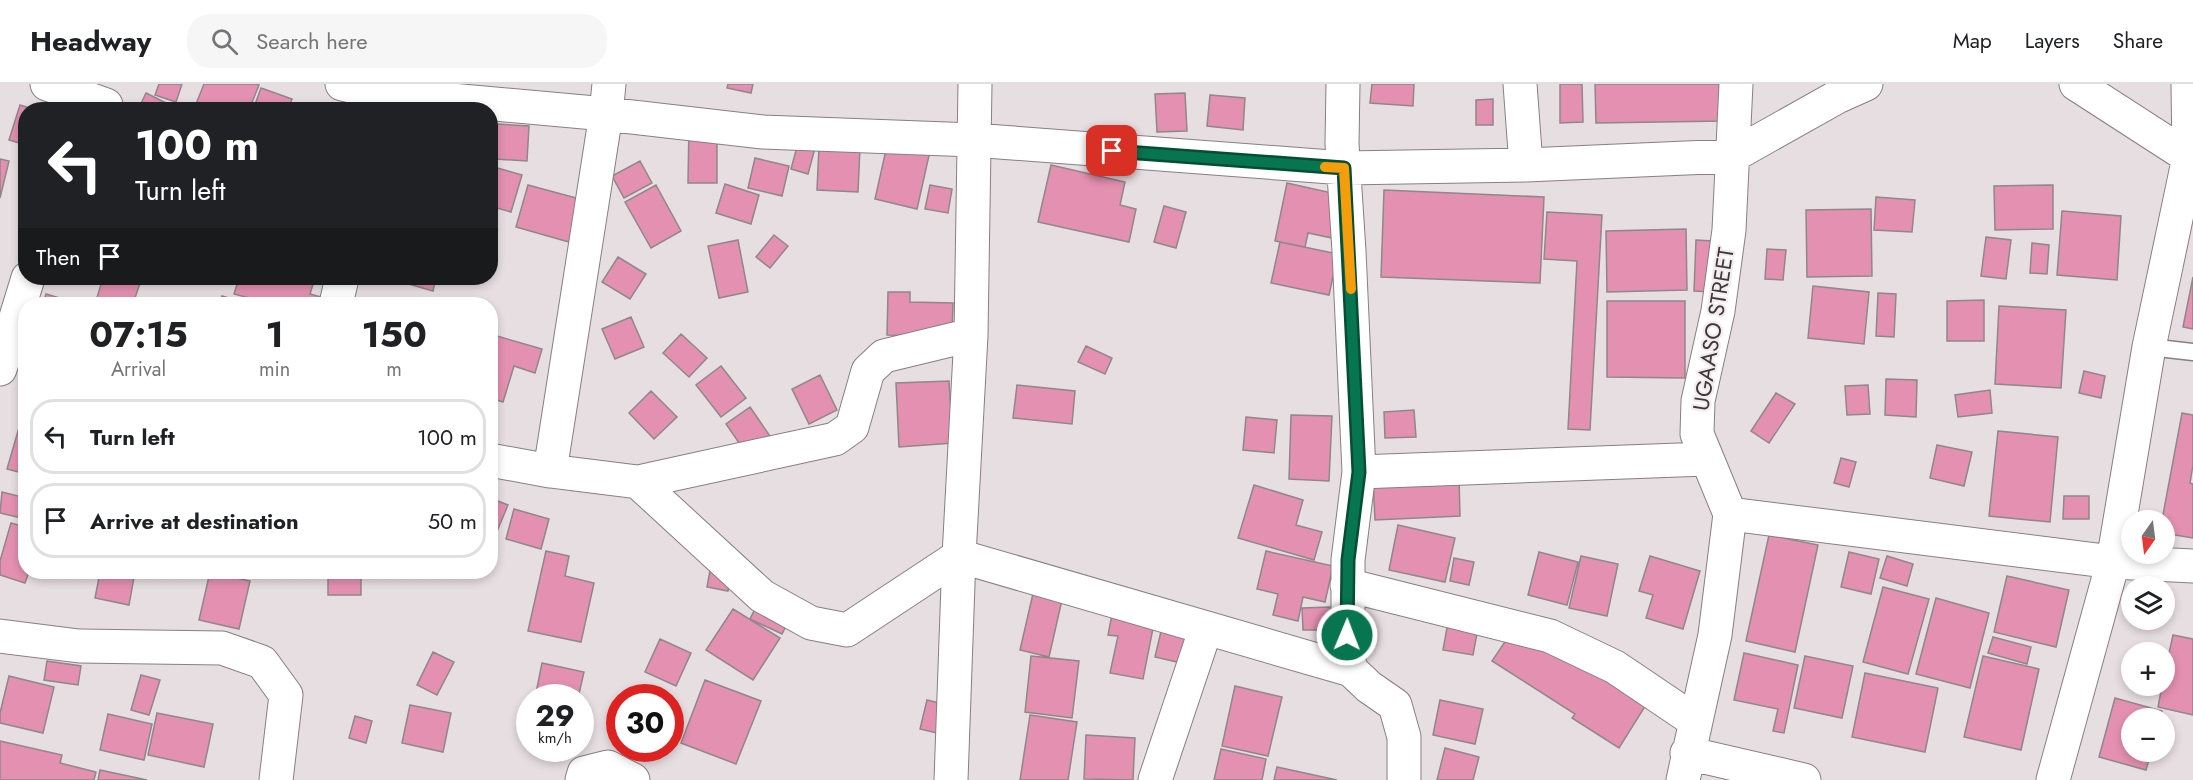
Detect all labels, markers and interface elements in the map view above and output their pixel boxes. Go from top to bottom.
search box [187,14,607,68]
text: Headway [30,21,151,62]
icon: search [208,25,241,58]
text: Search here [256,25,368,57]
text: Map [1953,26,1992,56]
text: Layers [2025,26,2080,56]
text: Share [2113,26,2163,56]
text: 100 m [135,115,259,176]
pin [1086,125,1137,176]
icon: left [36,126,114,204]
icon: arrive [1095,134,1128,167]
text: Turn left [135,171,225,210]
icon: arrive [93,240,126,273]
text: Then [36,241,81,273]
street label: UGAASO STREET [1684,244,1742,413]
text: 07:15 [89,308,188,360]
text: 1 [265,308,284,360]
text: 150 [361,308,427,360]
text: Arrival [111,355,166,384]
text: min [259,355,290,384]
text: m [386,355,402,384]
icon: left [39,420,72,453]
text: Turn left [90,421,175,453]
text: 100 m [417,421,477,453]
icon: arrive [39,504,72,537]
text: Arrive at destination [90,505,299,537]
text: 50 m [428,505,477,537]
north arrow [2121,510,2175,564]
map controls [2121,510,2175,762]
button: layers [2121,576,2175,630]
position arrow [1315,603,1379,667]
button: + [2121,642,2175,696]
speed limit sign: 30 [606,684,684,762]
text: 29 [535,694,575,737]
button: − [2121,708,2175,762]
text: km/h [538,727,572,749]

